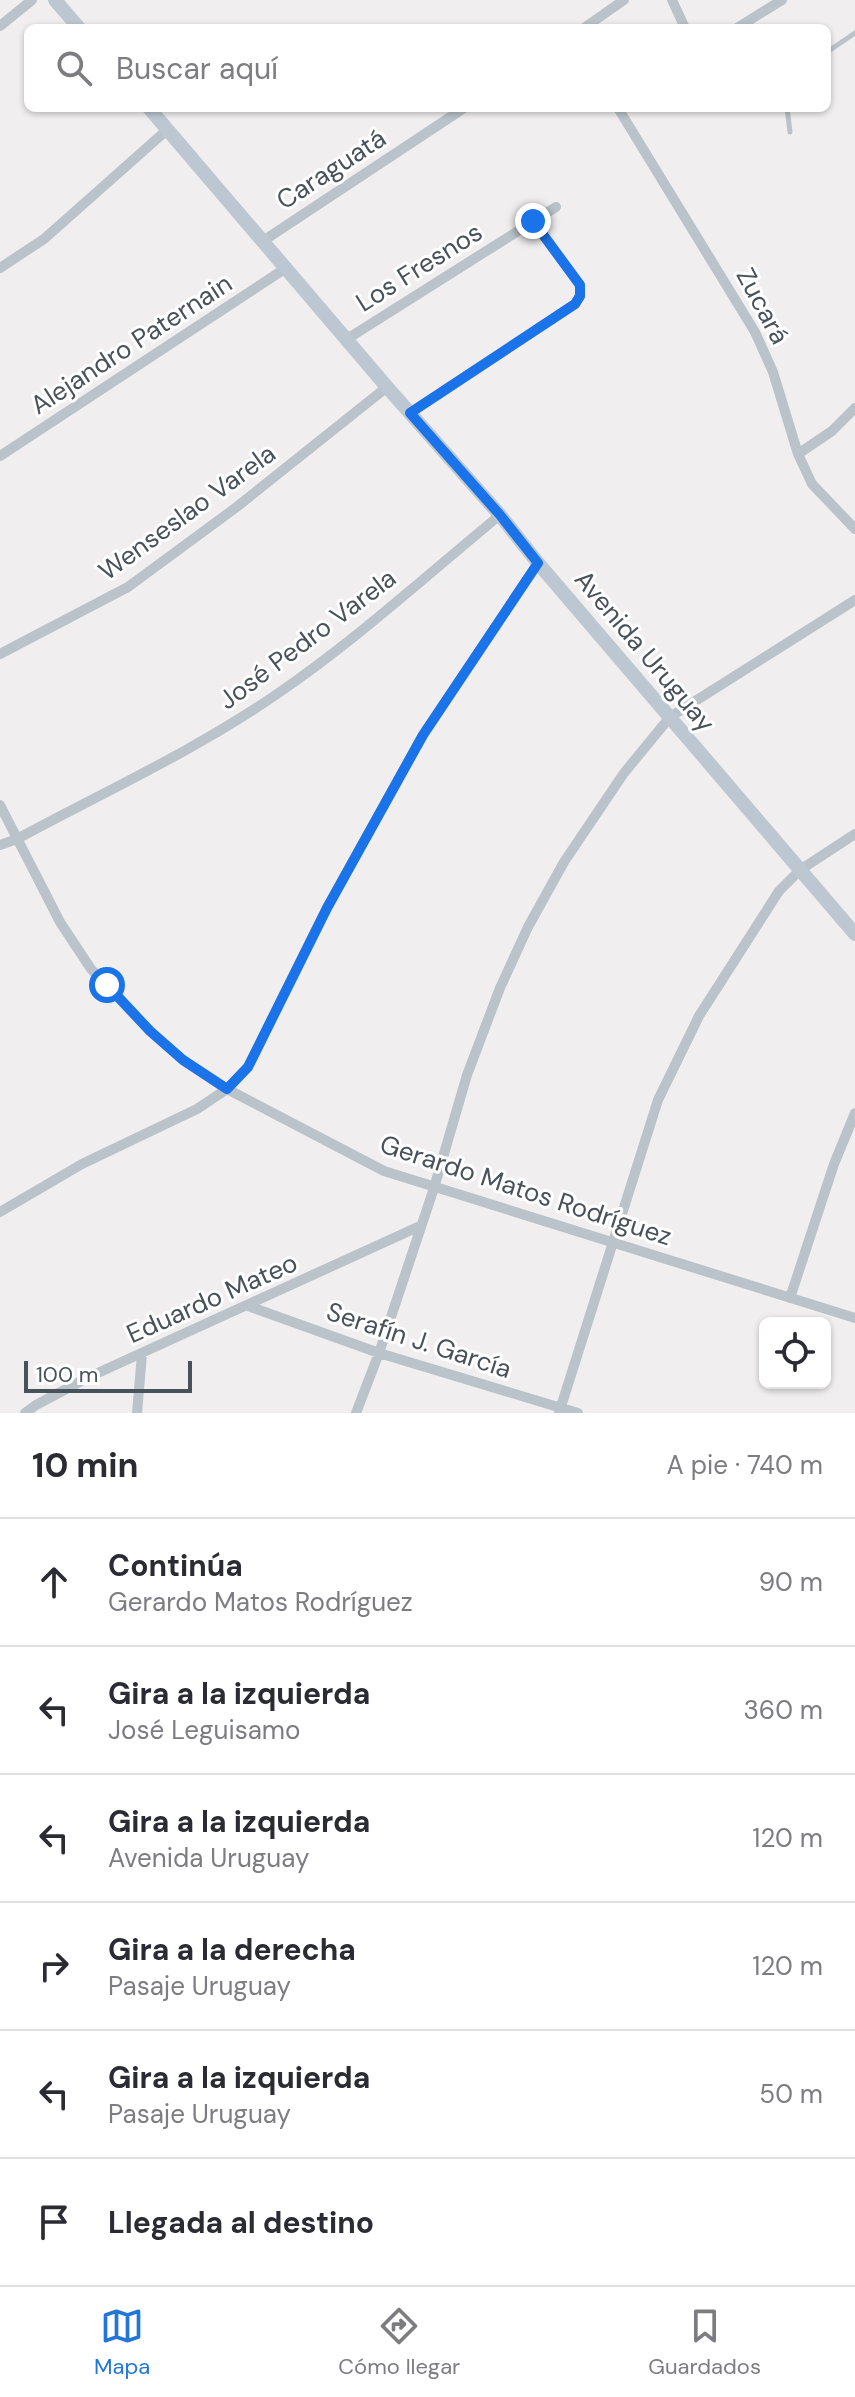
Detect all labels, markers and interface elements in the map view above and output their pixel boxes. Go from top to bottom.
search box [24,24,831,112]
icon: search [52,46,96,90]
text: Buscar aquí [116,49,278,88]
street label: Caraguatá [270,121,392,217]
route end [515,203,551,239]
street label: Los Fresnos [349,215,489,319]
street label: Zucará [729,262,797,350]
street label: Alejandro Paternain [24,266,238,422]
street label: Wenseslao Varela [92,436,282,588]
street label: José Pedro Varela [211,561,403,717]
street label: Avenida Uruguay [567,563,723,739]
route start [89,967,125,1003]
street label: Gerardo Matos Rodríguez [376,1127,676,1253]
street label: Eduardo Mateo [121,1245,303,1351]
street label: Serafín J. García [322,1294,516,1386]
map controls [759,1317,831,1389]
button: locate [759,1317,831,1389]
scale bar [24,1357,192,1393]
text: 100 m [36,1360,98,1389]
text: 10 min [32,1443,139,1488]
text: A pie · 740 m [667,1448,823,1482]
text: Continúa [108,1546,243,1585]
icon: ahead [32,1560,76,1604]
text: 90 m [759,1565,823,1599]
text: Gerardo Matos Rodríguez [108,1585,413,1619]
text: Gira a la izquierda [108,1674,370,1713]
icon: left [32,1688,76,1732]
text: 360 m [743,1693,823,1727]
text: José Leguisamo [108,1713,300,1747]
text: Gira a la izquierda [108,1802,370,1841]
icon: left [32,1816,76,1860]
text: 120 m [752,1821,823,1855]
text: Avenida Uruguay [108,1841,309,1875]
text: Gira a la derecha [108,1930,356,1969]
icon: right [32,1944,76,1988]
text: 120 m [752,1949,823,1983]
text: Pasaje Uruguay [108,1969,291,2003]
text: Gira a la izquierda [108,2058,370,2097]
icon: left [32,2072,76,2116]
text: 50 m [759,2077,823,2111]
text: Pasaje Uruguay [108,2097,291,2131]
icon: arrive [32,2200,76,2244]
text: Llegada al destino [108,2203,374,2242]
tab: Mapa [94,2304,150,2381]
tab: Cómo llegar [338,2304,460,2381]
tab: Guardados [648,2304,761,2381]

